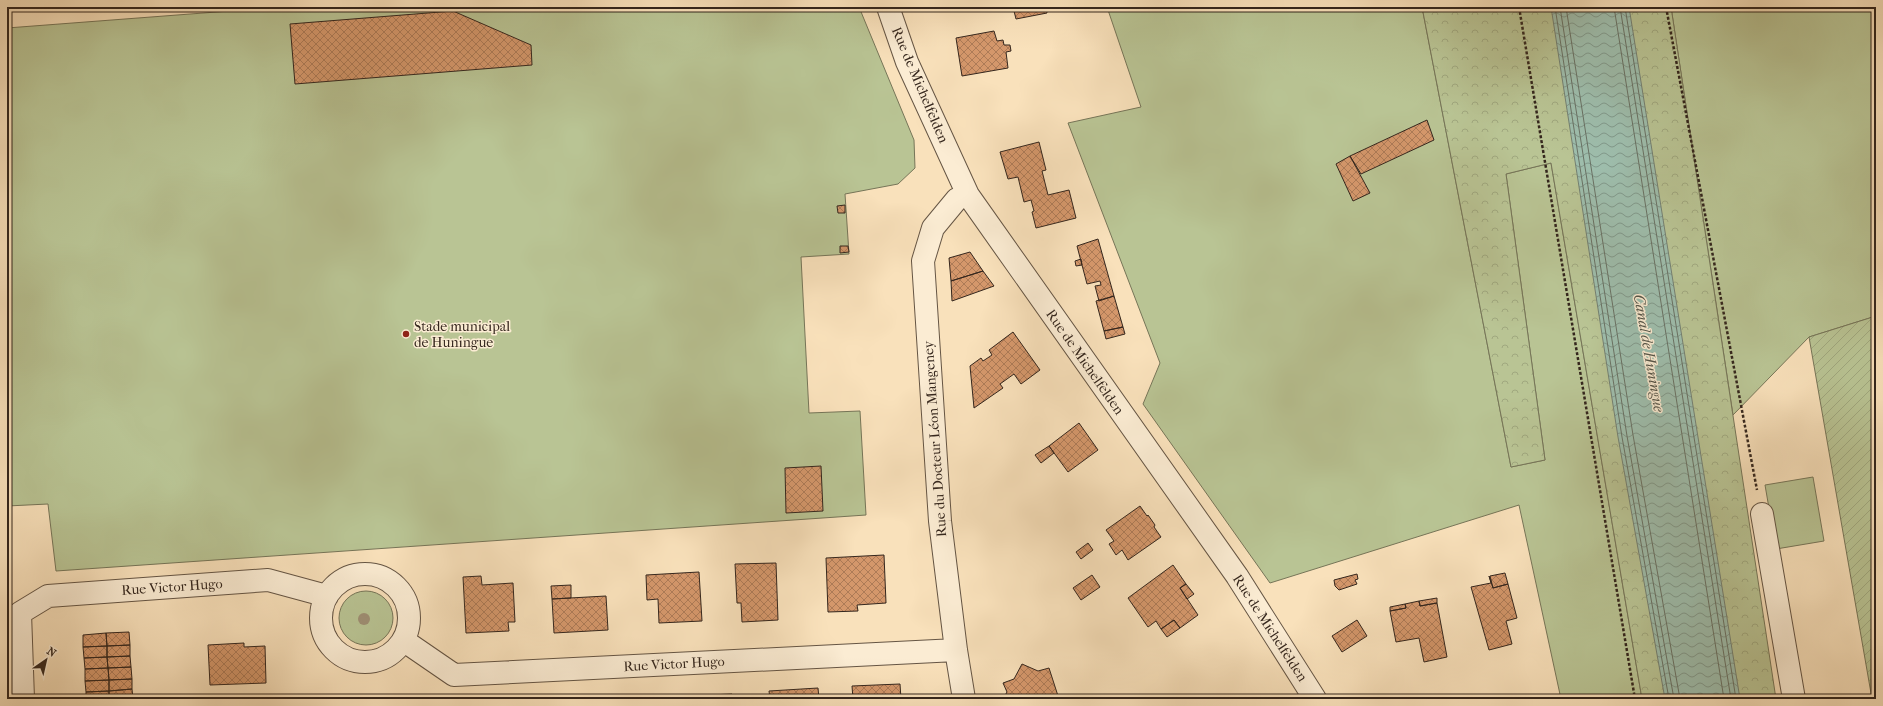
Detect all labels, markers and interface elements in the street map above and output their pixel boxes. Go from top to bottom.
street label: Rue de Michelfelden [888,24,952,146]
water label: Canal de Huningue [1630,293,1668,414]
street label: Rue de Michelfelden [1042,306,1128,418]
place label: Stade municipal de Huningue [414,318,510,351]
marker: Stade municipal de Huningue [401,329,411,339]
street label: Rue du Docteur Léon Mangeney [920,340,950,538]
street label: Rue de Michelfelden [1229,571,1311,685]
street label: Rue Victor Hugo [121,575,223,599]
north arrow [26,640,66,680]
text: N [44,644,59,660]
street label: Rue Victor Hugo [623,653,725,675]

